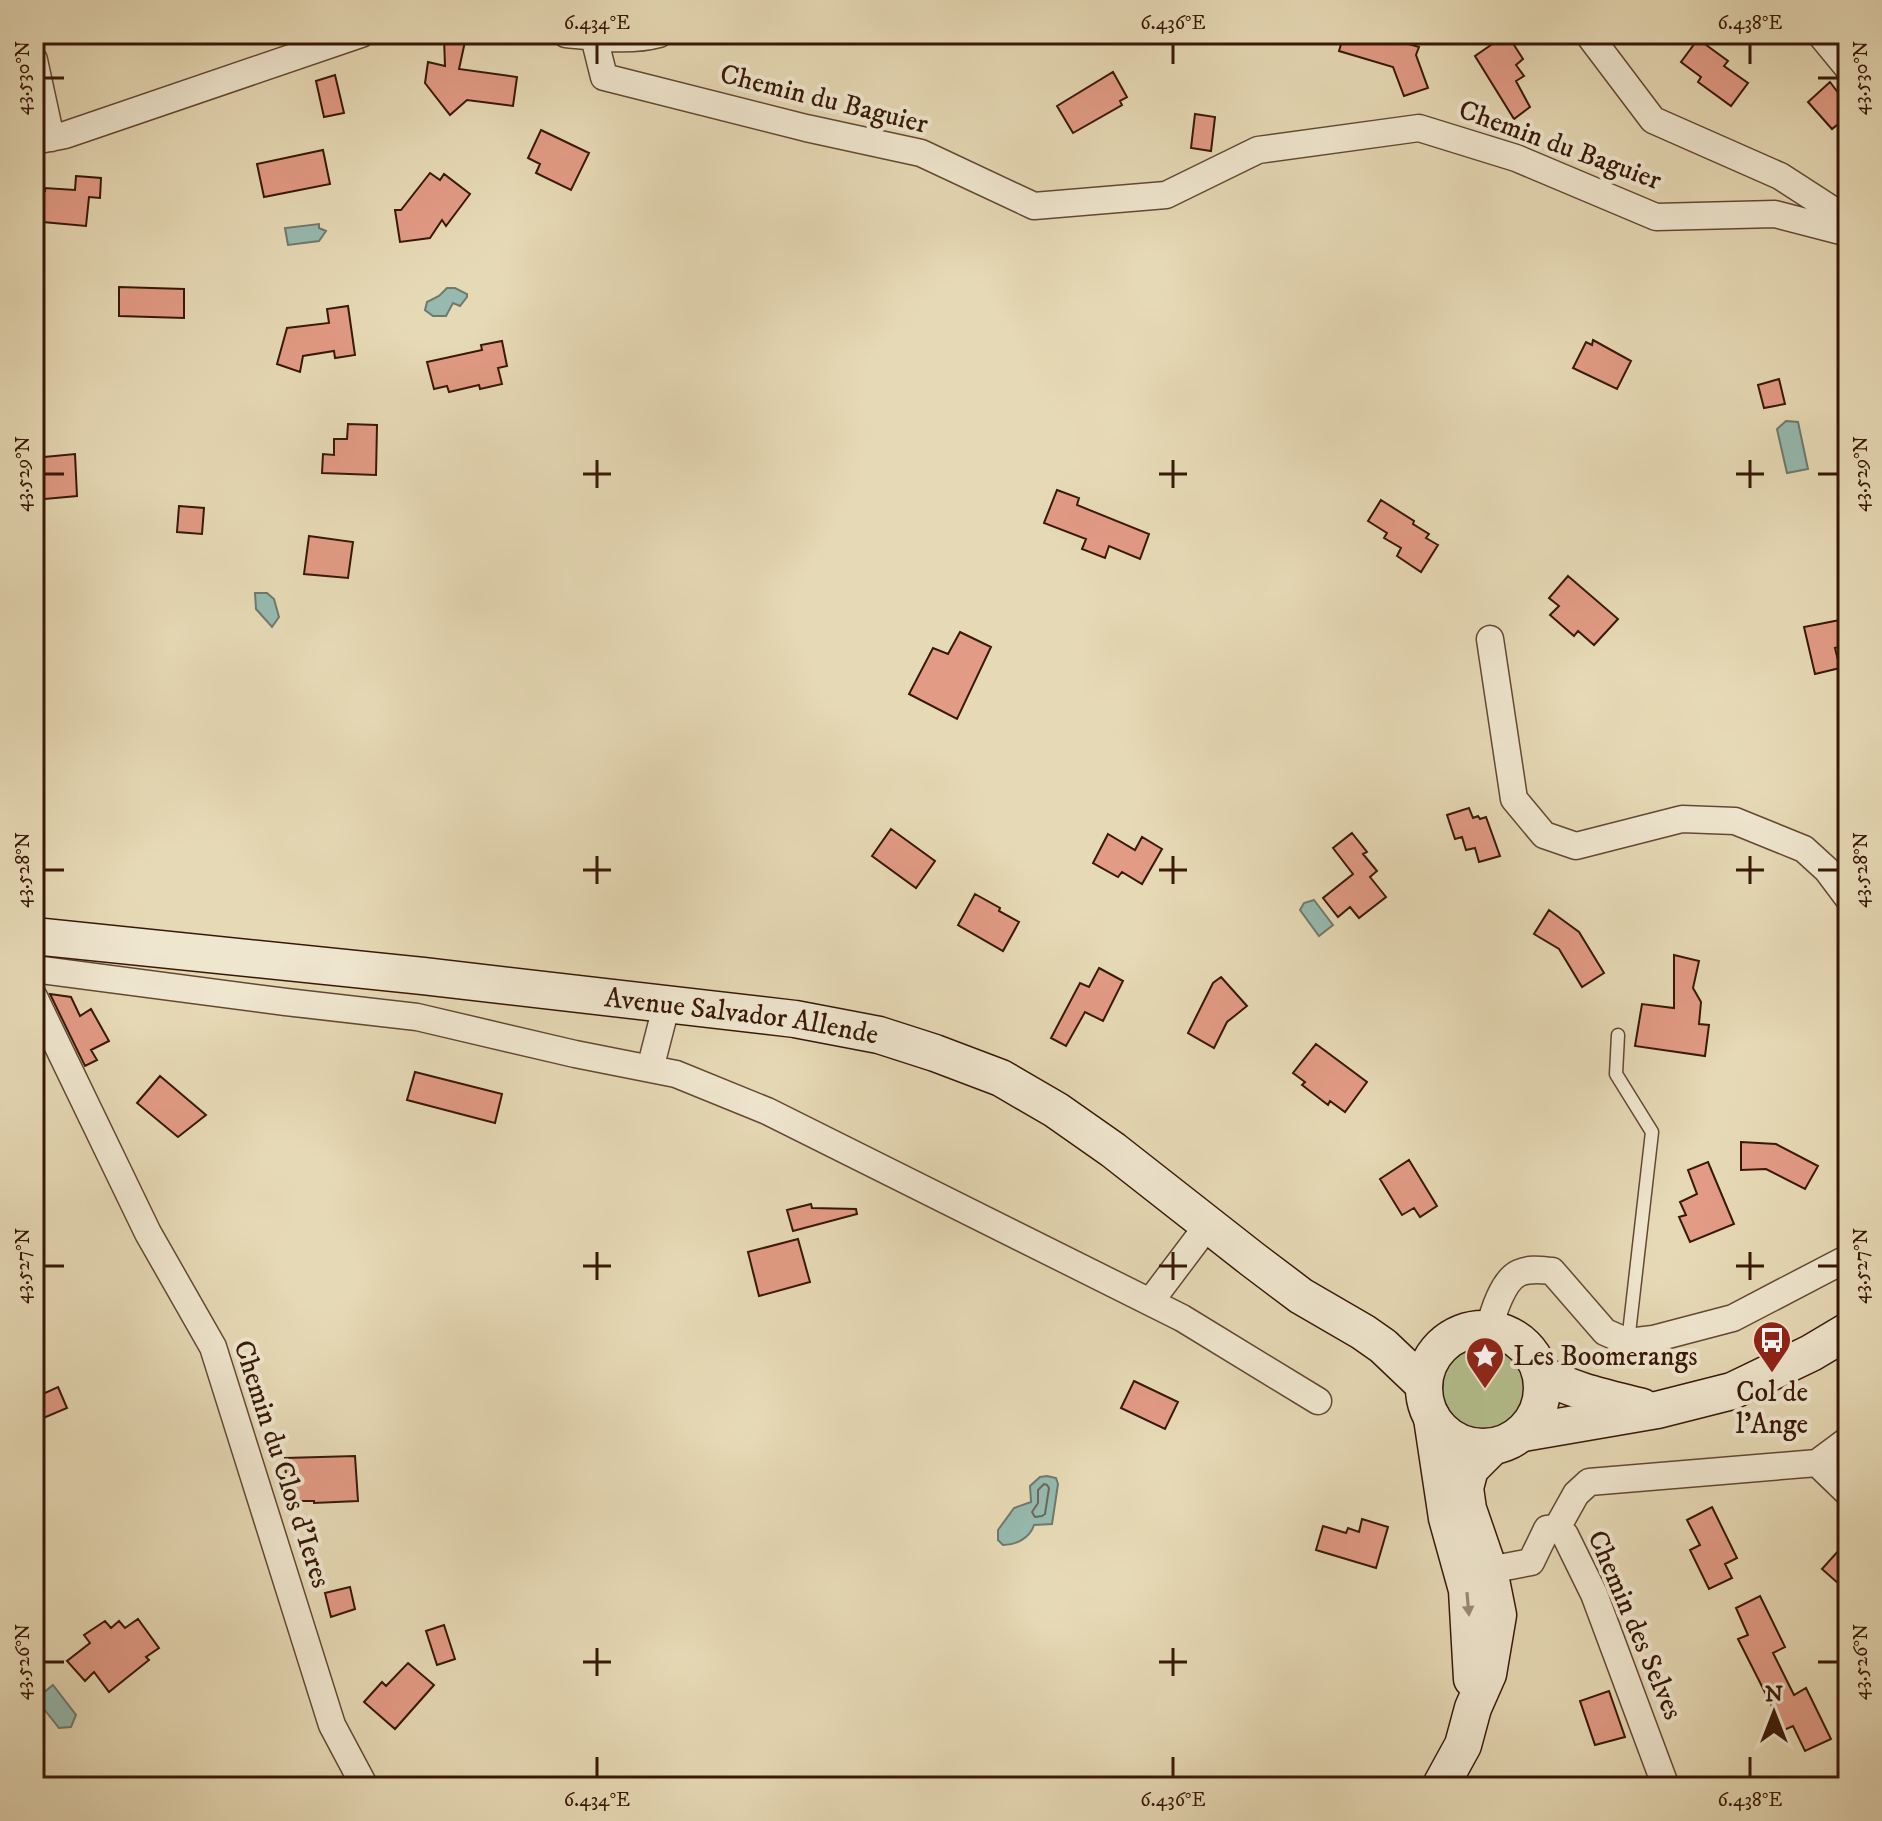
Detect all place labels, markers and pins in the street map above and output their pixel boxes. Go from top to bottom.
bus stop icon: Col de l'Ange [1751,1319,1793,1374]
place icon: Les Boomerangs [1464,1335,1506,1390]
place label: Les Boomerangs [1513,1339,1698,1374]
place label: Col de l'Ange [1736,1375,1808,1442]

